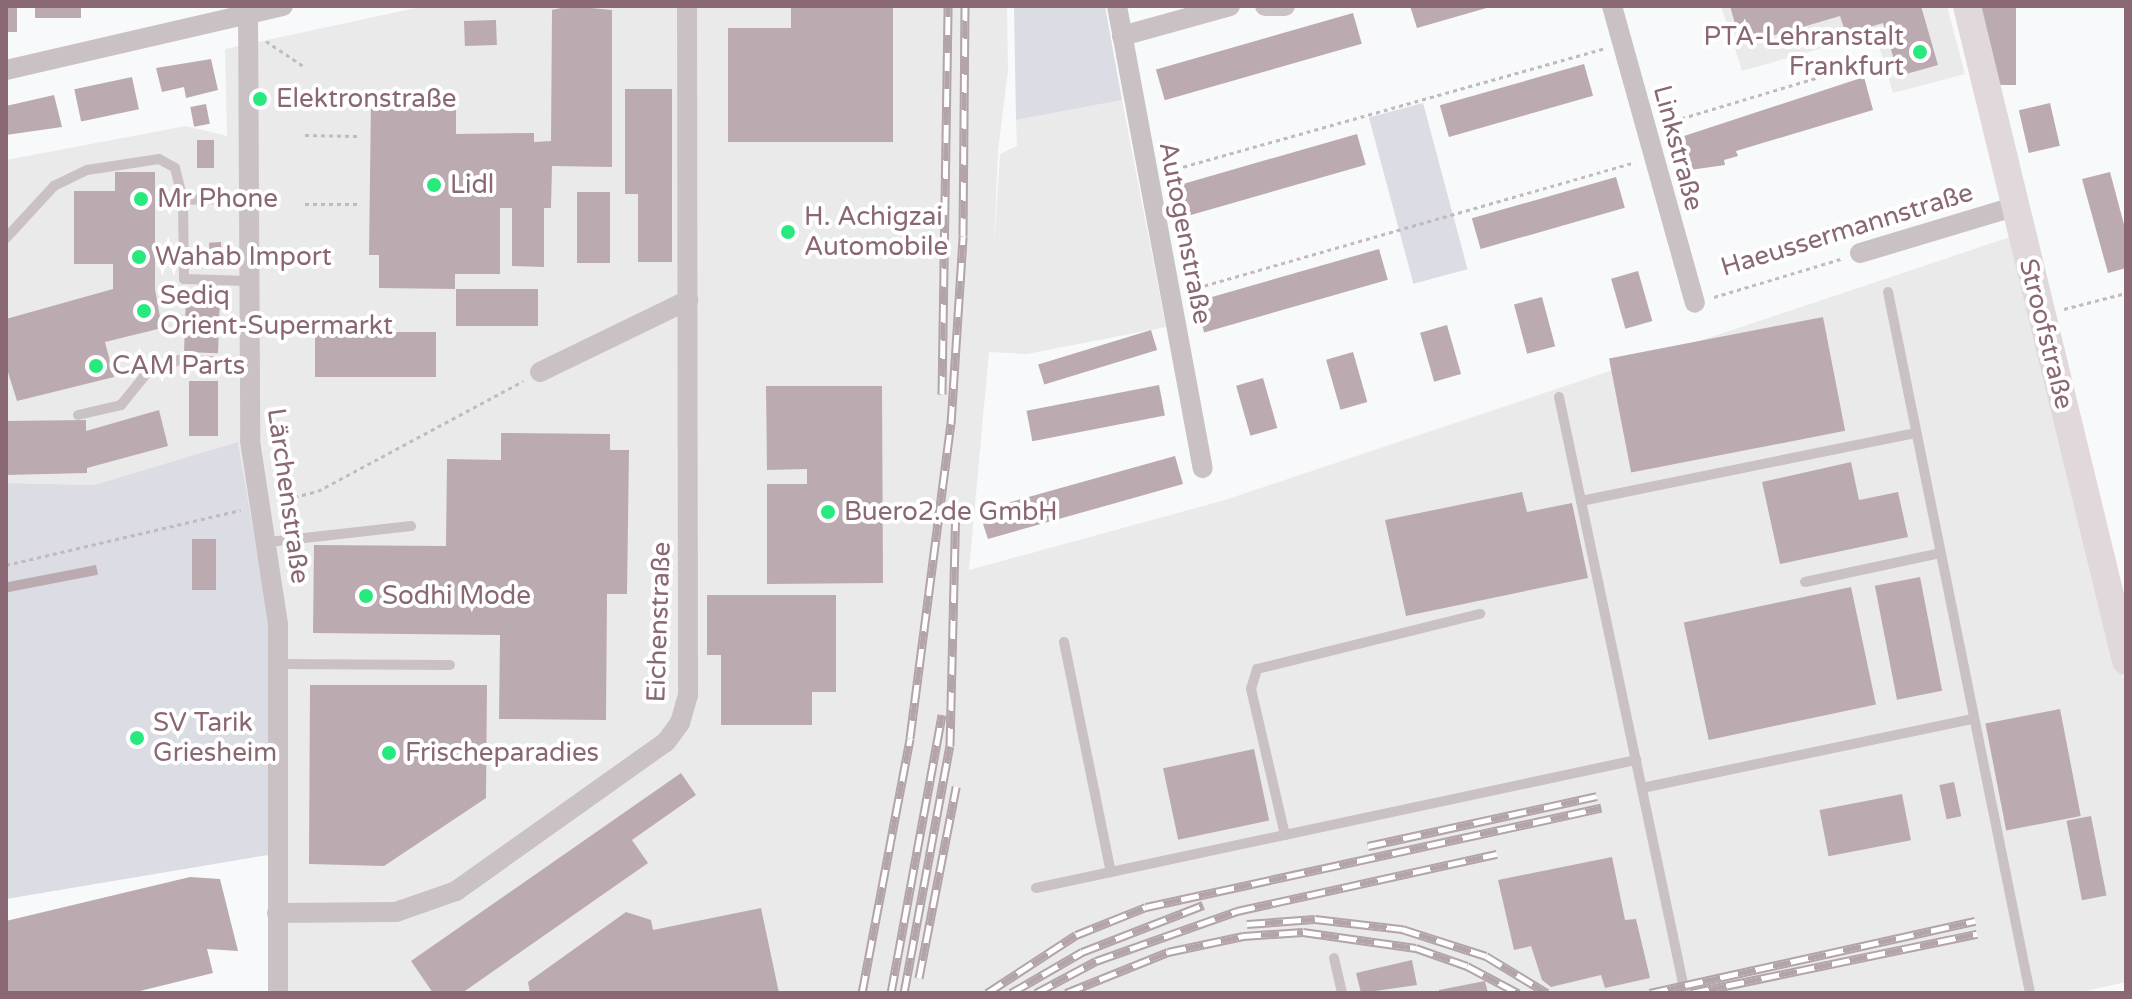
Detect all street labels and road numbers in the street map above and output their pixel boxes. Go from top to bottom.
street label: Linkstraße [1646,82,1710,214]
street label: Autogenstraße [1152,139,1218,327]
street label: Haeussermannstraße [1717,177,1977,283]
street label: Stroofstraße [2012,256,2080,412]
street label: Lärchenstraße [260,406,316,586]
street label: Eichenstraße [641,541,677,703]

